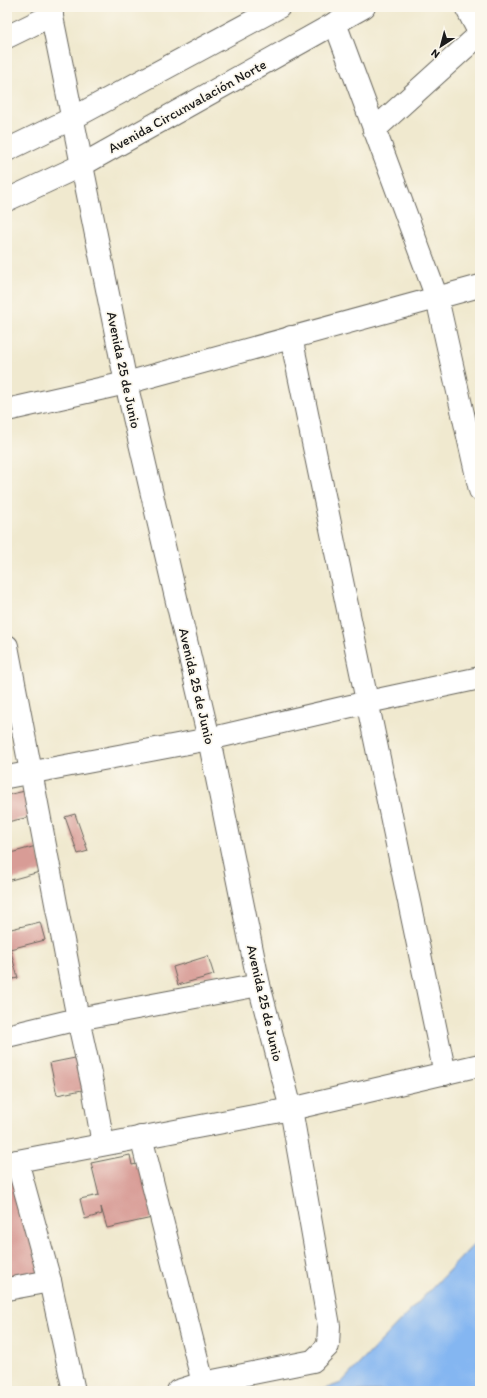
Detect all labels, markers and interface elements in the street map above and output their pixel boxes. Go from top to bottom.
north arrow [421,26,461,66]
text: N [429,46,442,61]
street label: Avenida Circunvalación Norte [105,56,270,157]
street label: Avenida 25 de Junio [103,310,144,430]
street label: Avenida 25 de Junio [175,626,218,746]
street label: Avenida 25 de Junio [243,943,286,1063]

